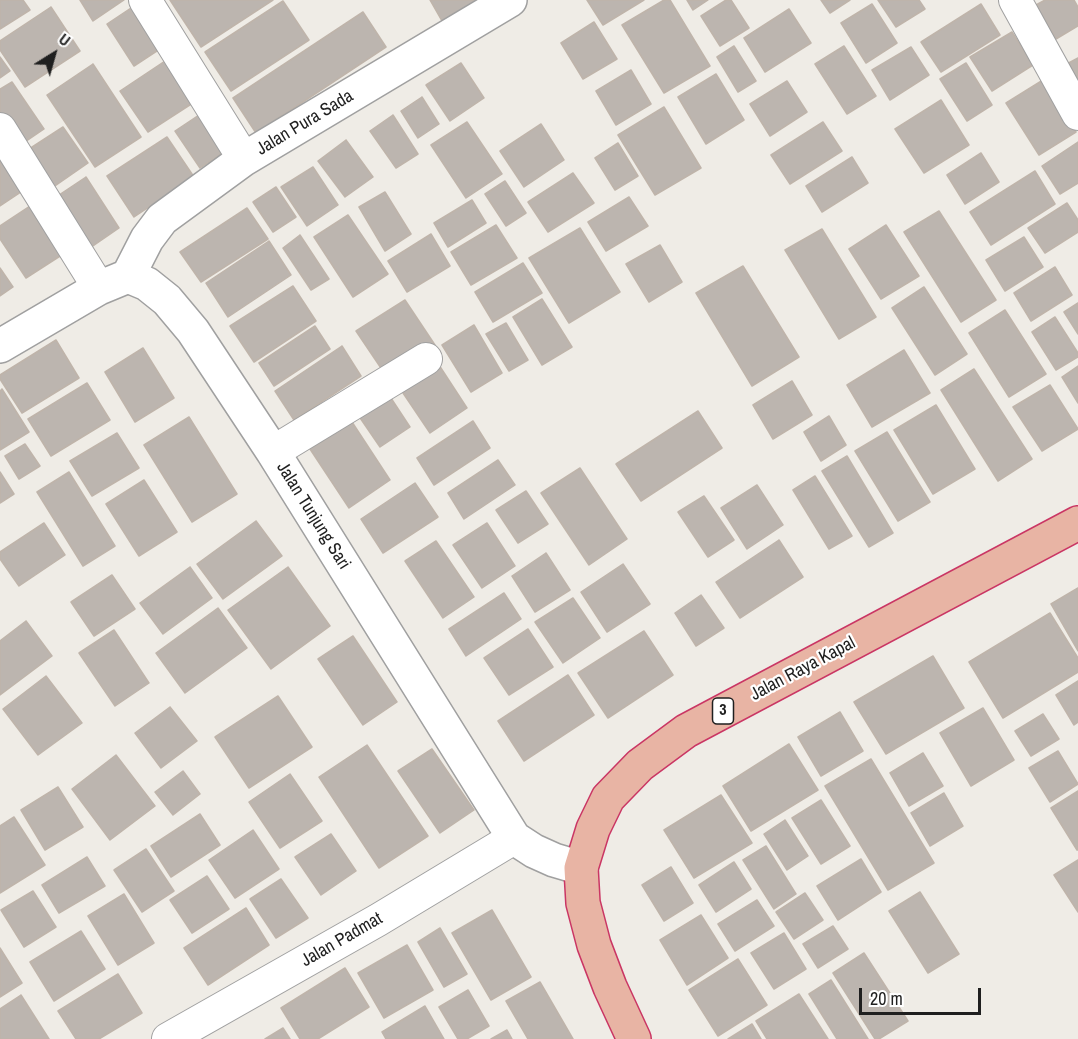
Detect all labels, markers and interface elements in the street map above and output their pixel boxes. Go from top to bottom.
north arrow [24,24,84,84]
text: U [54,28,75,51]
street label: Jalan Pura Sada [253,86,357,160]
street label: Jalan Tunjung Sari [271,458,355,574]
street label: Jalan Raya Kapal [747,632,859,706]
road number: 3 [712,698,734,724]
street label: Jalan Padmat [298,908,386,972]
scale bar [862,976,984,1014]
text: 20 m [870,986,903,1011]

